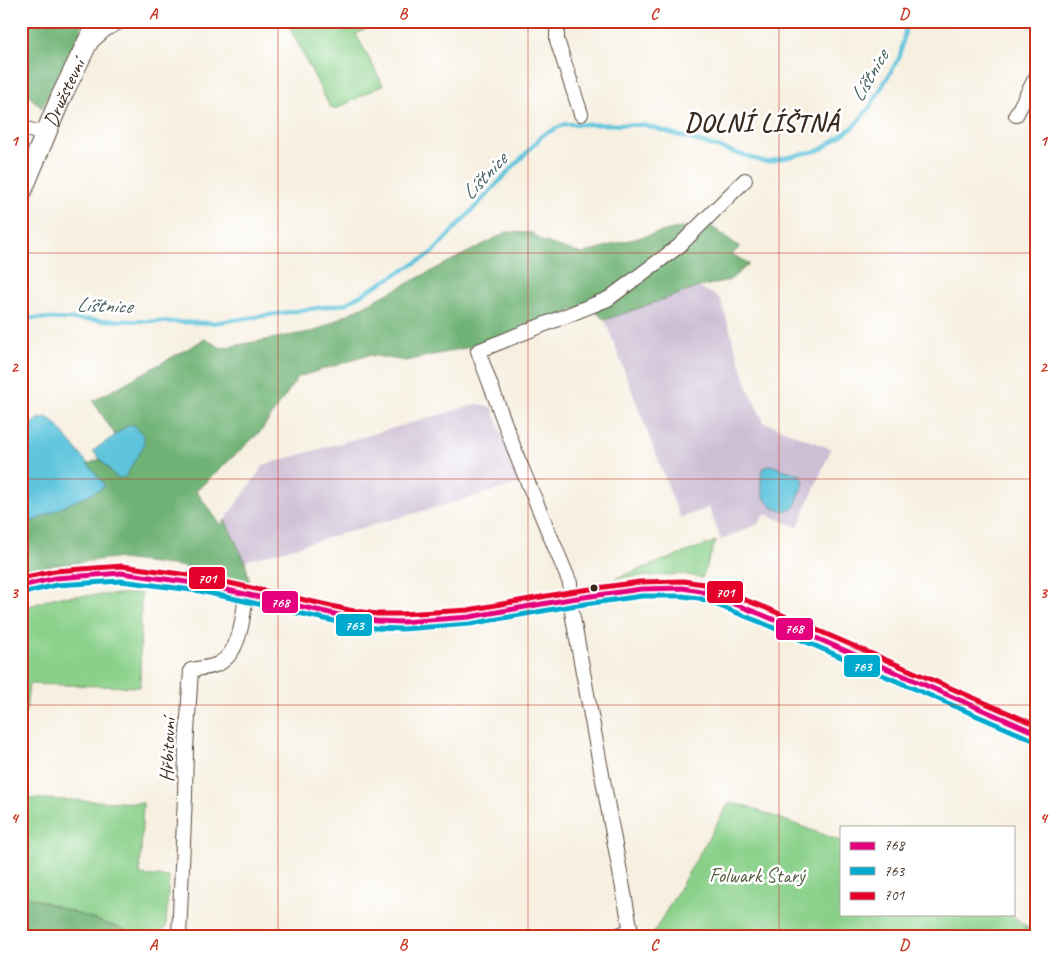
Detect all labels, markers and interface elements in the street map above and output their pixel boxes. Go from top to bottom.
text: A [149,4,159,24]
text: B [399,4,409,24]
text: C [650,4,660,24]
text: D [899,4,910,24]
water label: Líštnice [844,43,896,106]
street label: Družstevní [38,51,92,131]
district label: DOLNÍ LÍŠTNÁ [685,107,841,139]
text: 1 [10,131,19,151]
text: 1 [1039,131,1048,151]
water label: Líštnice [456,145,514,205]
water label: Líštnice [76,291,135,319]
text: 2 [10,357,19,377]
text: 2 [1039,357,1048,377]
line badge: 701 [188,566,226,590]
text: 701 [198,570,218,587]
line badge: 701 [706,580,744,604]
text: 3 [10,583,19,603]
unlabelled marker [589,583,599,593]
text: 3 [1039,583,1048,603]
text: 701 [716,584,736,601]
line badge: 768 [261,590,299,614]
text: 768 [270,594,291,611]
line badge: 763 [335,613,373,637]
text: 763 [344,617,365,634]
line badge: 768 [775,617,814,641]
text: 768 [784,620,805,637]
line badge: 763 [843,654,881,678]
text: 763 [852,658,873,675]
street label: Hřbitovní [154,713,181,782]
text: 4 [10,808,19,828]
text: 4 [1039,808,1048,828]
legend [840,826,1014,916]
text: 768 [884,836,906,855]
text: 763 [884,862,906,881]
park label: Folwark Starý [709,863,807,888]
text: 701 [884,886,906,905]
text: A [149,935,159,955]
text: B [399,935,409,955]
text: C [650,935,660,955]
text: D [899,935,910,955]

